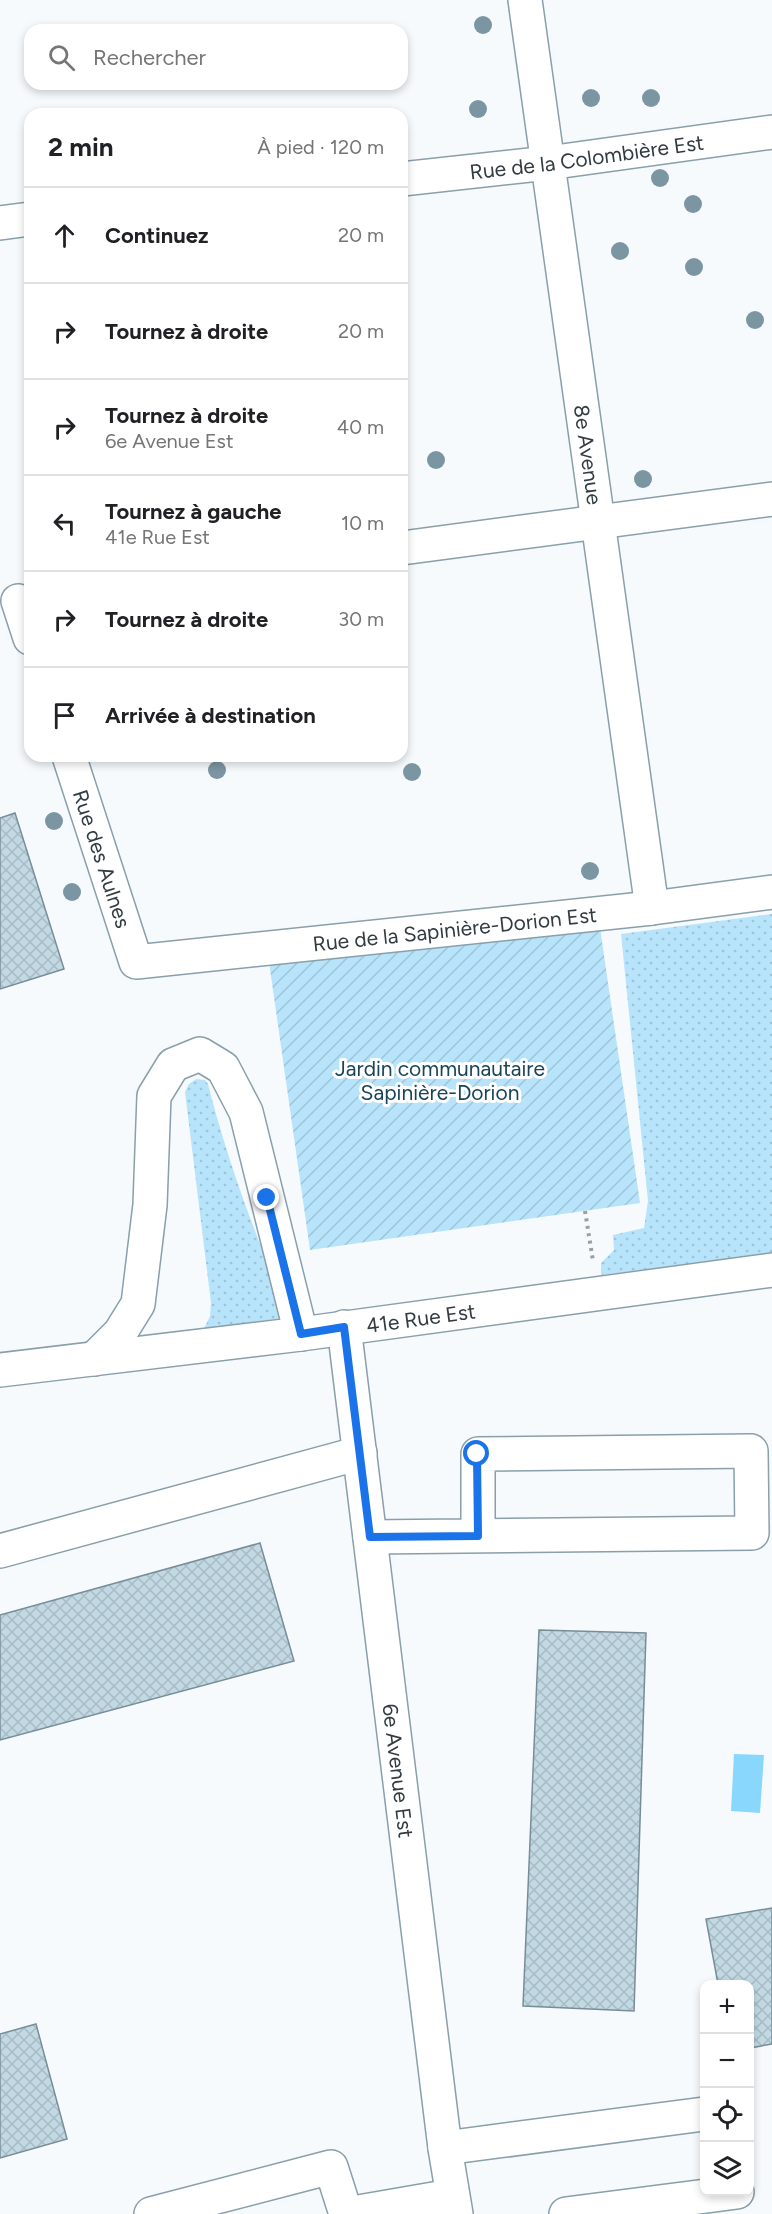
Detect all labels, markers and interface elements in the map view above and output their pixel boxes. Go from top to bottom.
search box [24,24,408,90]
icon: search [45,41,78,74]
text: Rechercher [93,44,206,71]
street label: Rue de la Colombière Est [468,129,705,184]
text: 2 min [48,131,114,163]
text: À pied · 120 m [257,135,384,159]
icon: ahead [48,219,81,252]
text: Continuez [105,222,209,249]
text: 20 m [338,223,384,247]
icon: right [48,315,81,348]
text: Tournez à droite [105,318,268,345]
text: 20 m [338,319,384,343]
text: Tournez à droite [105,402,268,429]
street label: 8e Avenue [569,403,608,506]
icon: right [48,411,81,444]
text: 40 m [337,415,384,439]
text: 6e Avenue Est [105,429,233,453]
text: Tournez à gauche [105,498,281,525]
icon: left [48,507,81,540]
text: 10 m [341,511,384,535]
text: 41e Rue Est [105,525,210,549]
icon: right [48,603,81,636]
text: Tournez à droite [105,606,268,633]
text: 30 m [338,607,384,631]
icon: arrive [48,699,81,732]
text: Arrivée à destination [105,702,316,729]
street label: Rue des Aulnes [68,786,137,931]
street label: Rue de la Sapinière-Dorion Est [311,901,598,956]
park label: Jardin communautaire Sapinière-Dorion [335,1056,545,1105]
route end [253,1184,279,1210]
street label: 41e Rue Est [365,1298,477,1338]
route start [463,1440,489,1466]
street label: 6e Avenue Est [378,1702,419,1839]
map controls [700,1980,754,2196]
button: + [700,1980,754,2034]
button: − [700,2034,754,2088]
button: locate [700,2088,754,2142]
button: layers [700,2142,754,2196]

